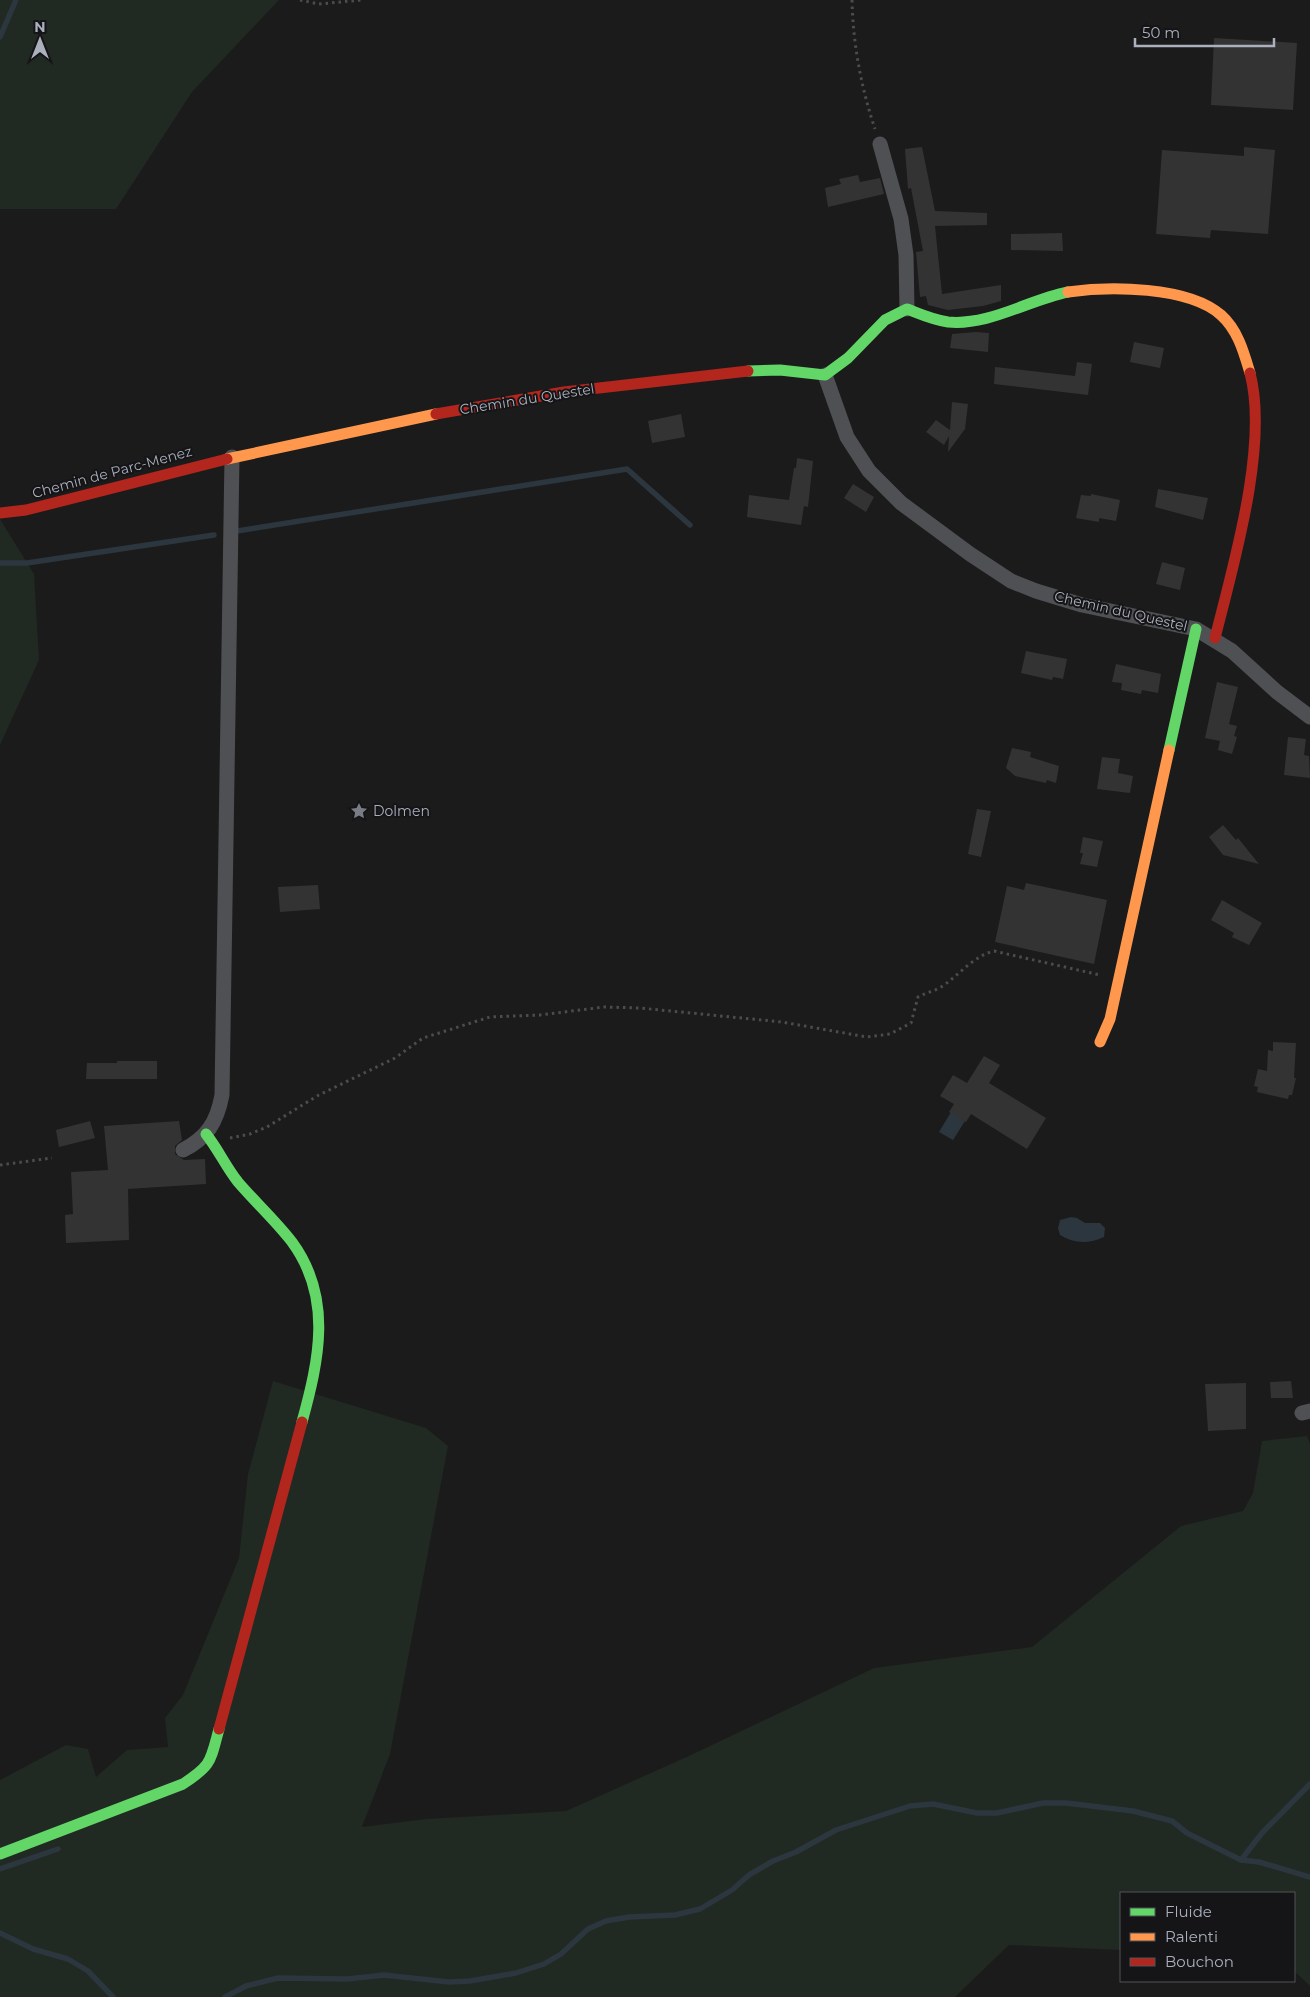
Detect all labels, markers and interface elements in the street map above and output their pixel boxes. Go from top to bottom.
north arrow [15,15,65,65]
scale bar [1135,15,1274,47]
text: N [34,18,46,36]
text: 50 m [1142,23,1180,42]
street label: Chemin du Questel [458,379,596,419]
street label: Chemin de Parc-Menez [30,442,194,502]
street label: Chemin du Questel [1053,587,1189,635]
place icon: Dolmen [349,801,369,821]
place label: Dolmen [373,802,430,820]
legend [1120,1892,1295,1982]
text: Fluide [1165,1902,1212,1921]
text: Ralenti [1165,1927,1218,1946]
text: Bouchon [1165,1952,1234,1971]

